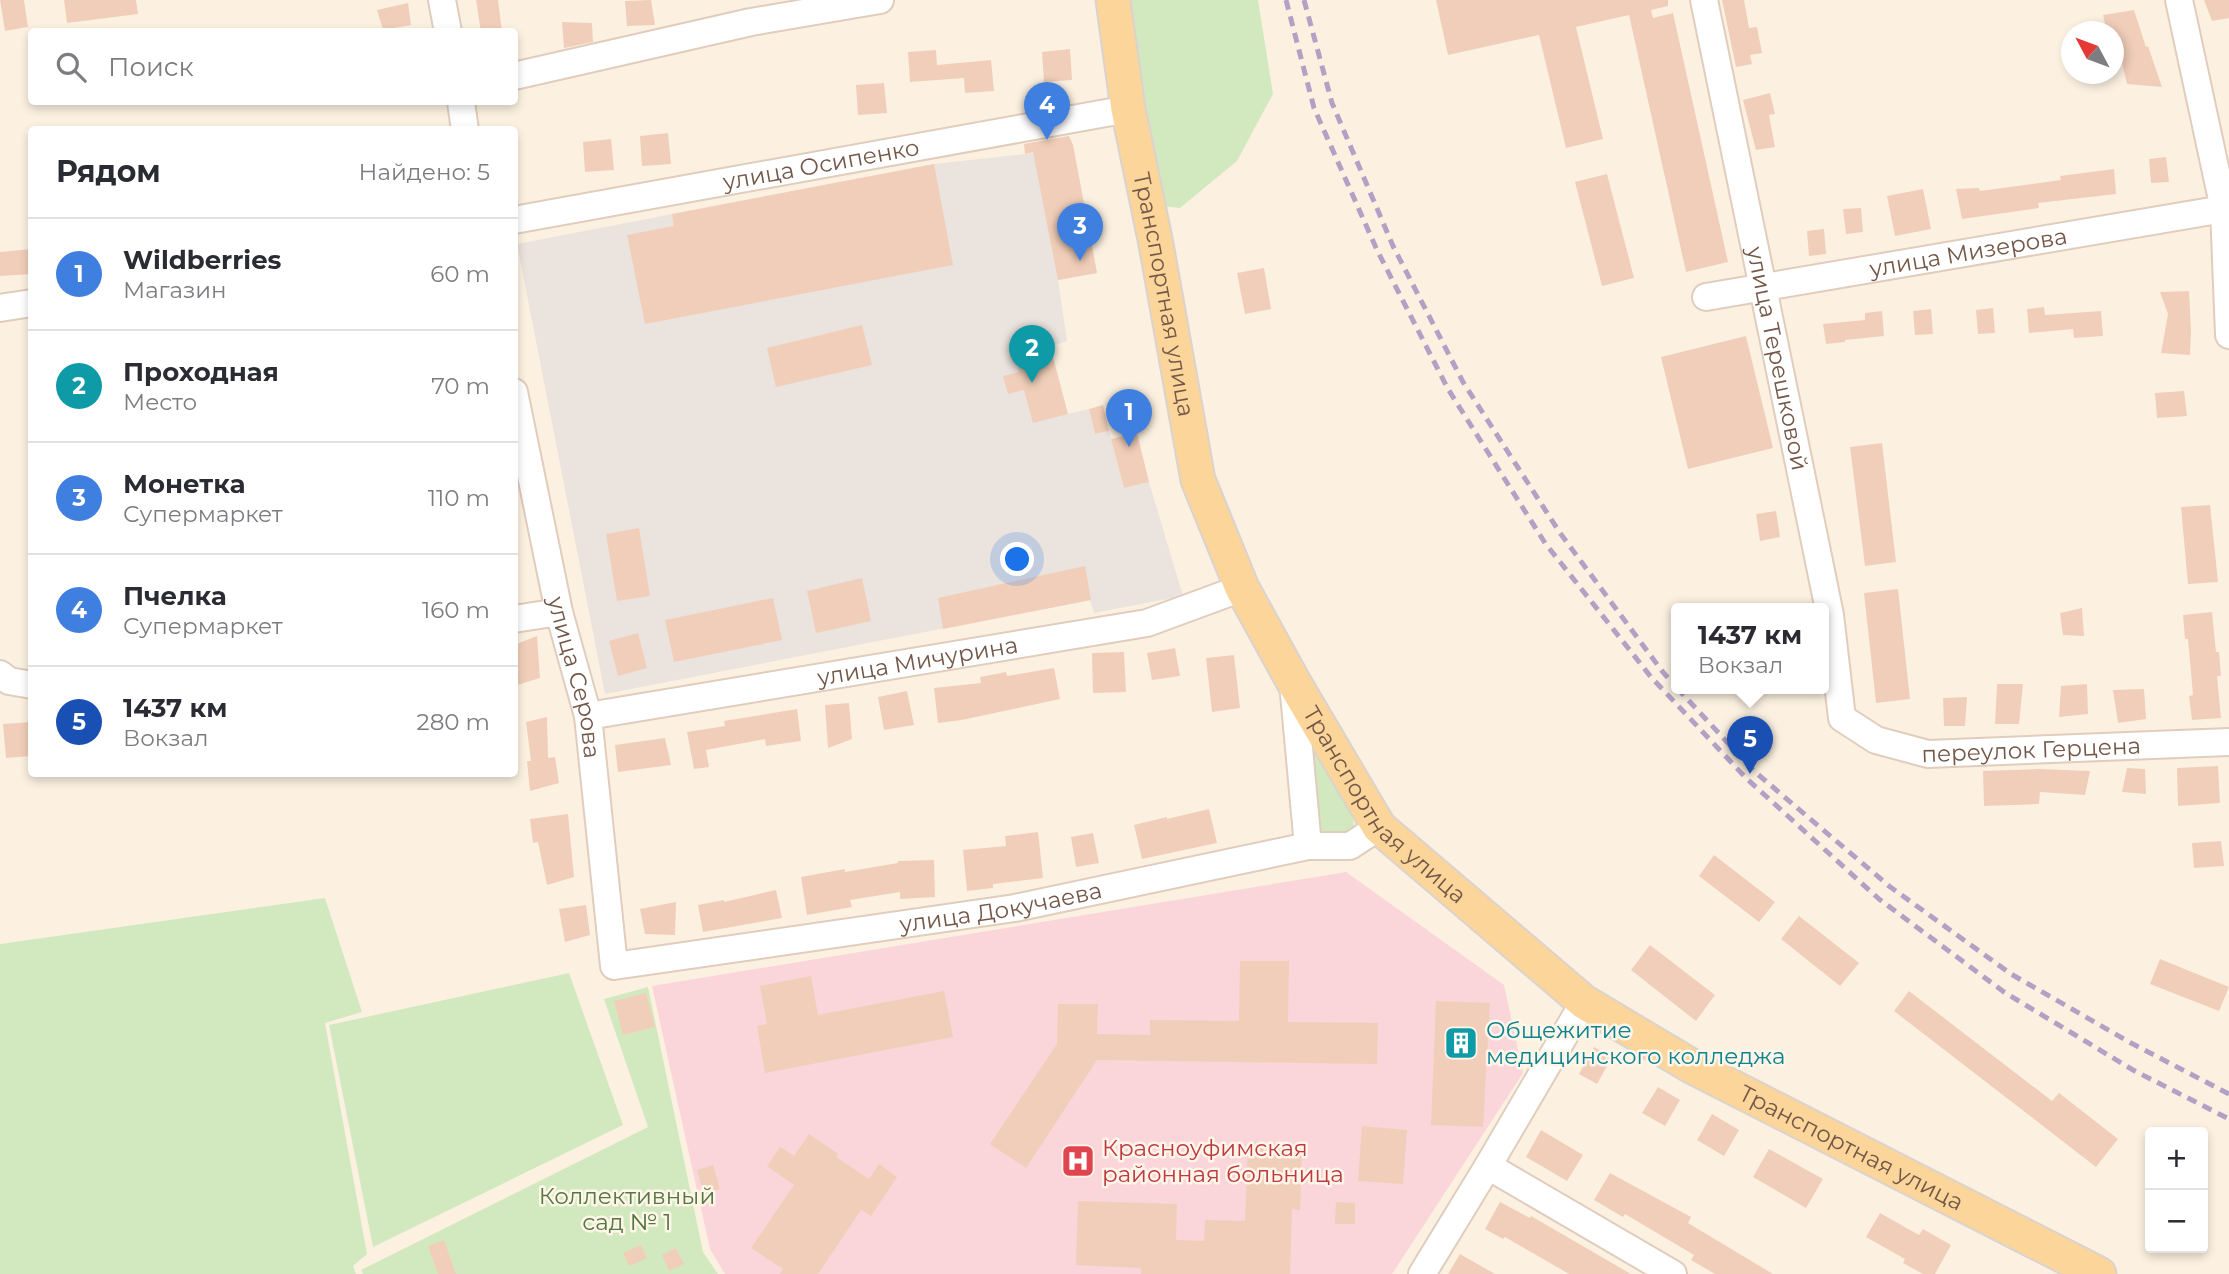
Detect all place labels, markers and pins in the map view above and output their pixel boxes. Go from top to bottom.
pin: 4 [1024,82,1070,140]
pin: 3 [1057,203,1103,261]
pin: 2 [1009,325,1055,383]
pin: 1 [1106,389,1152,447]
pin: 5 [1727,716,1773,774]
place label: Общежитие медицинского колледжа [1486,1016,1785,1070]
building icon: Общежитие медицинского колледжа [1442,1024,1480,1062]
place label: Красноуфимская районная больница [1102,1134,1344,1188]
hospital icon: Красноуфимская районная больница [1059,1142,1097,1180]

